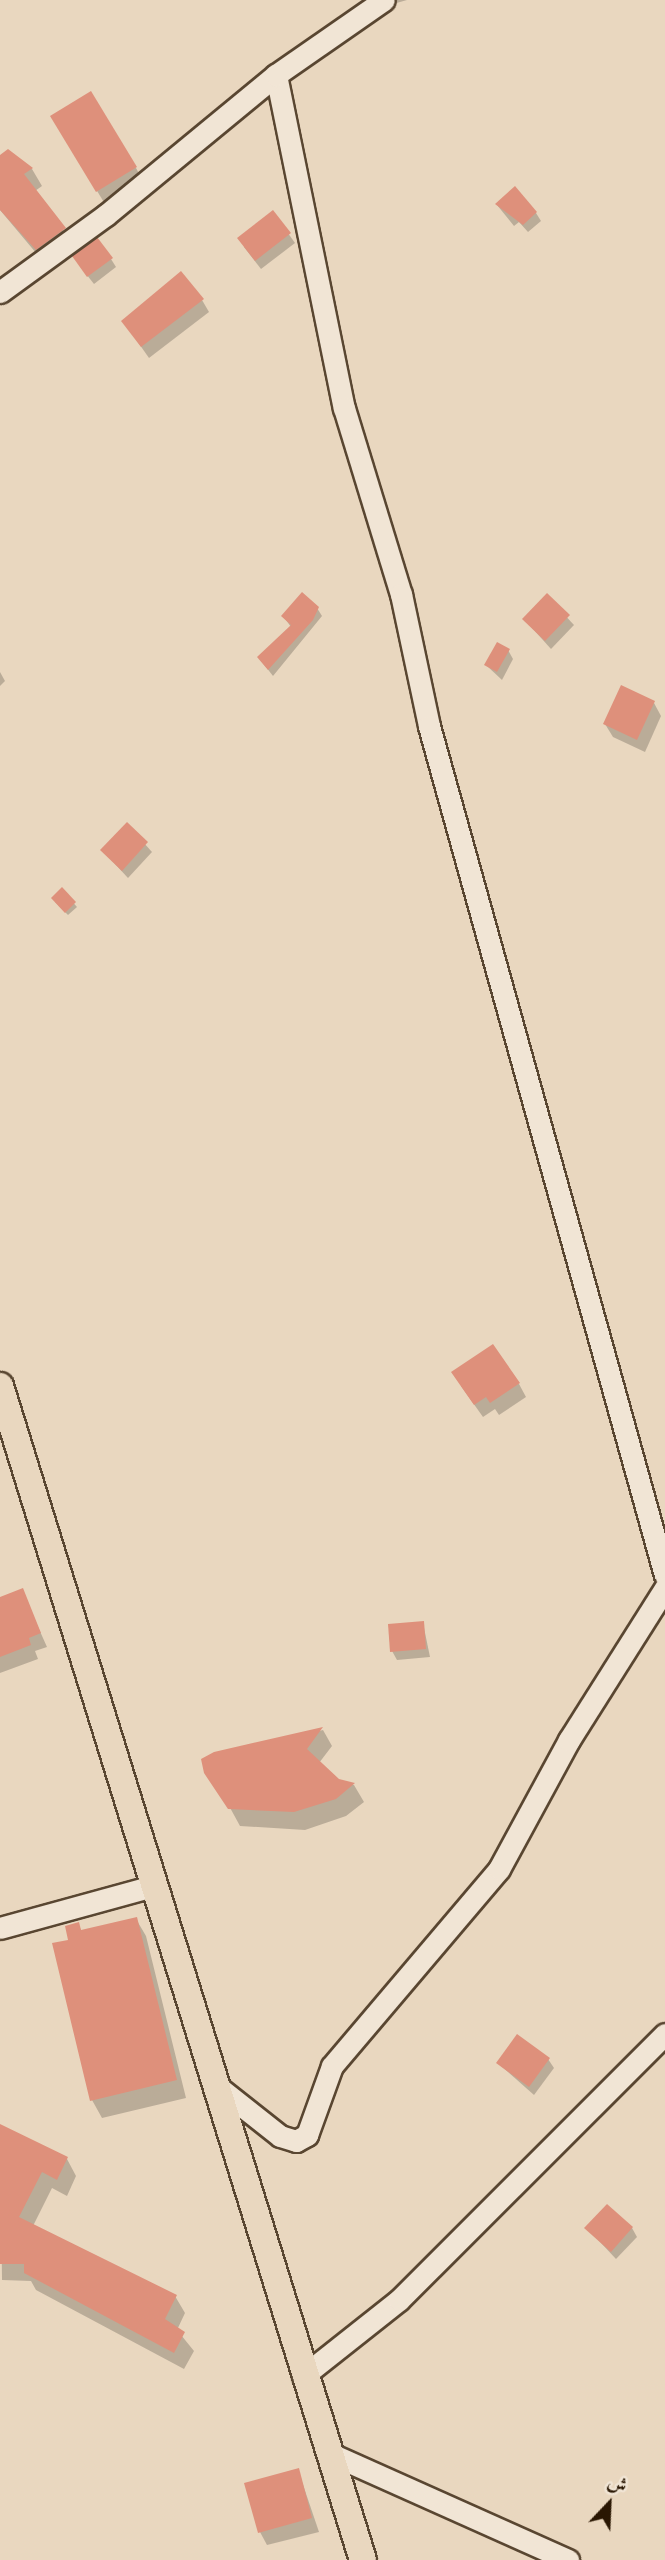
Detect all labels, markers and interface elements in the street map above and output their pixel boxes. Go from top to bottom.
north arrow [574,2469,644,2539]
text: ش [604,2470,631,2499]

